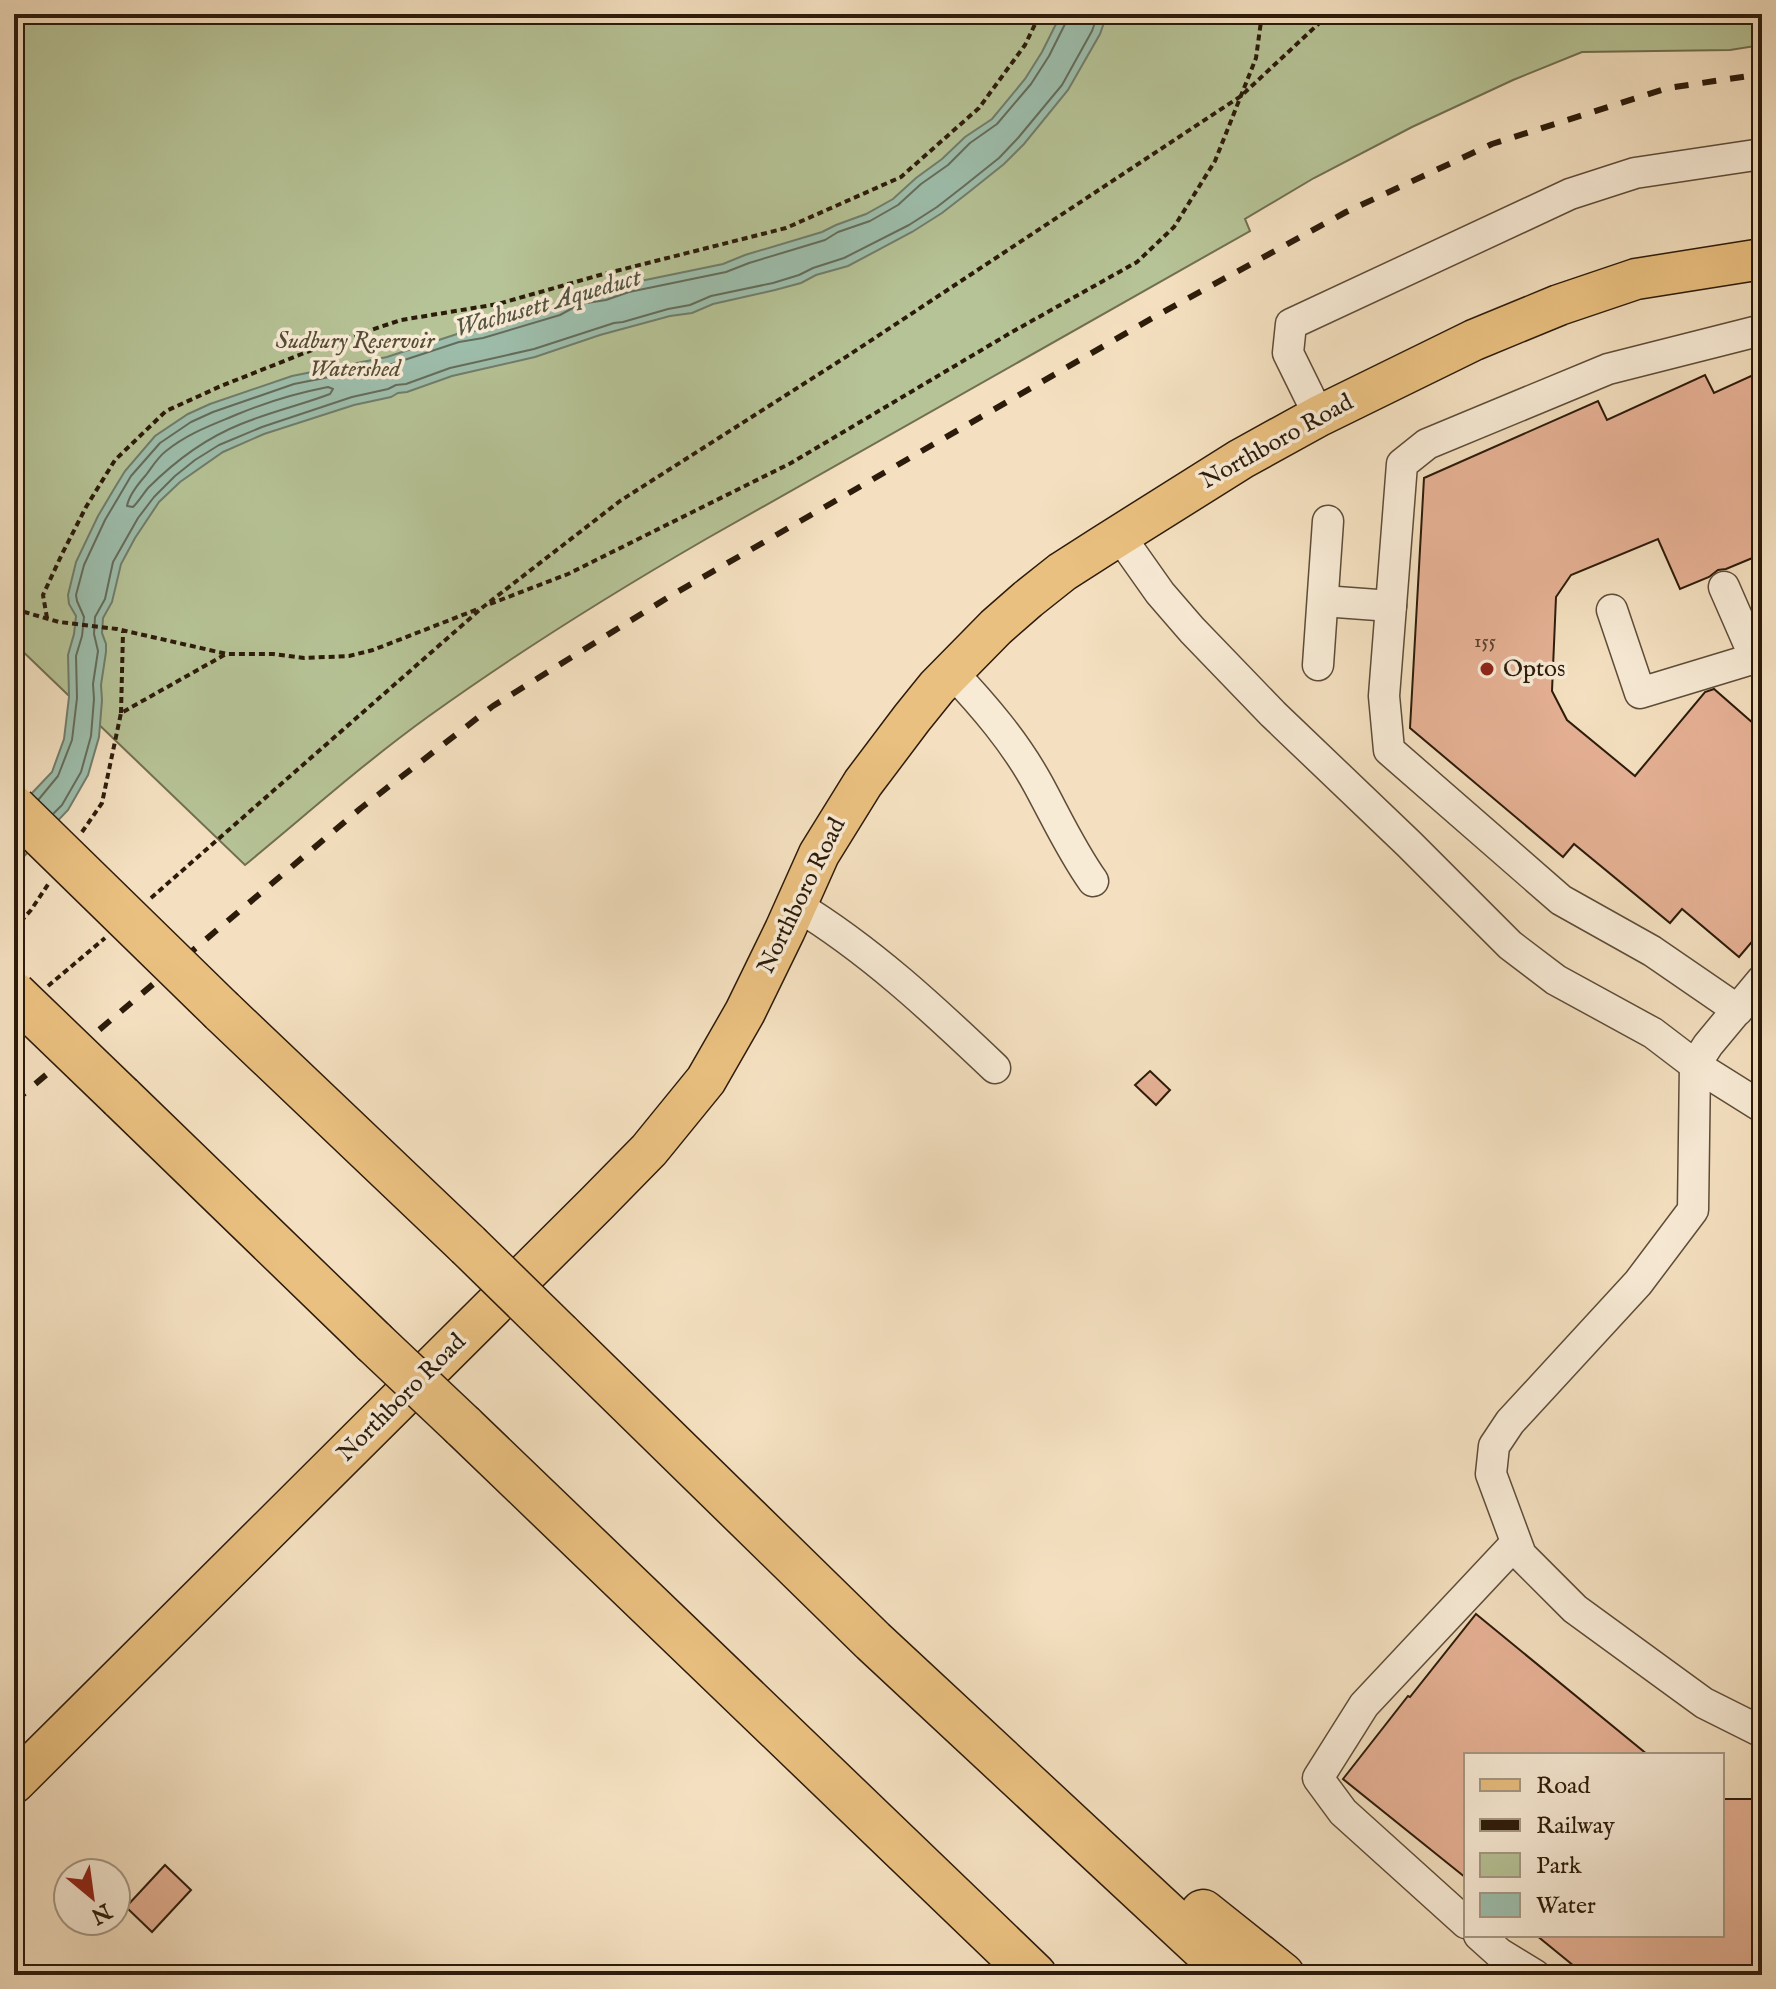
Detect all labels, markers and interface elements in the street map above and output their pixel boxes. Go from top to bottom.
water label: Wachusett Aqueduct [451,260,646,345]
park label: Sudbury Reservoir Watershed [275,326,436,385]
street label: Northboro Road [1195,387,1359,497]
house number: 155 [1474,629,1496,654]
place label: Optos [1503,654,1565,685]
marker: Optos [1478,660,1496,678]
street label: Northboro Road [751,813,853,979]
street label: Northboro Road [331,1327,473,1469]
legend [1464,1753,1724,1937]
text: Road [1536,1771,1590,1802]
text: Railway [1536,1811,1615,1842]
text: Park [1536,1851,1582,1882]
north arrow [52,1857,132,1937]
text: Water [1536,1891,1596,1922]
text: N [86,1895,117,1930]

